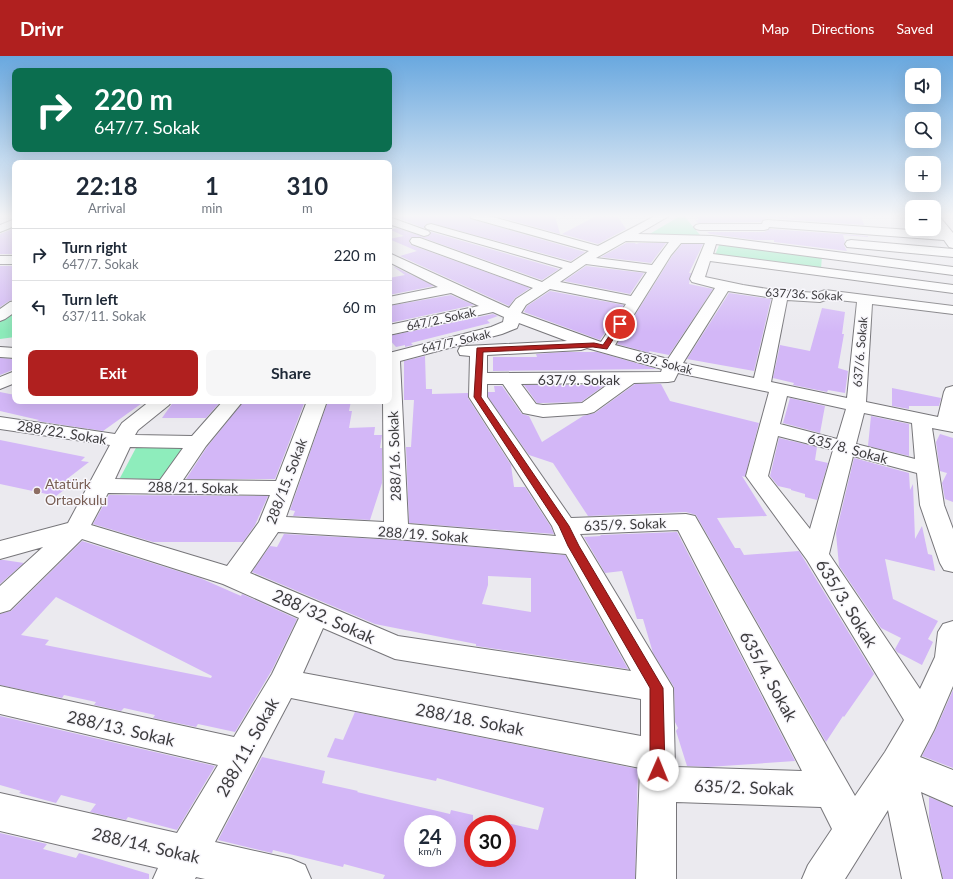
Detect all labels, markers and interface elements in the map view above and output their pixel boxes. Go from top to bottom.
text: Drivr [20,17,63,40]
text: Map [762,20,789,37]
text: Directions [811,20,874,37]
text: Saved [896,20,933,37]
map controls [905,68,941,236]
button: sound [905,68,941,104]
text: 220 m [94,82,173,116]
icon: right [28,84,80,136]
button: search [905,112,941,148]
text: 647/7. Sokak [94,116,200,138]
button: + [905,156,941,192]
text: 22:18 [76,171,138,200]
text: 1 [205,171,219,200]
text: 310 [286,171,328,200]
text: Arrival [88,200,125,216]
text: min [202,200,223,216]
text: m [302,200,313,216]
button: − [905,200,941,236]
text: Turn right [62,238,127,256]
icon: right [28,244,50,266]
text: 220 m [334,246,376,264]
text: 647/7. Sokak [62,256,139,272]
street label: 637/36. Sokak [765,284,844,304]
text: Turn left [62,290,118,308]
icon: left [28,296,50,318]
text: 60 m [342,298,376,316]
street label: 647/2. Sokak [405,304,478,334]
pin [603,307,637,341]
text: 637/11. Sokak [62,308,146,324]
icon: arrive [609,313,631,335]
street label: 637/6. Sokak [849,315,871,388]
street label: 647/7. Sokak [420,326,493,356]
street label: 637. Sokak [634,349,695,378]
button: Exit [28,350,198,396]
button: Share [206,350,376,396]
street label: 637/9. Sokak [538,371,621,388]
street label: 288/16. Sokak [384,410,404,502]
street label: 288/22. Sokak [16,417,109,448]
street label: 635/8. Sokak [806,429,891,467]
street label: 288/15. Sokak [262,435,310,526]
place label: Atatürk Ortaokulu [45,475,107,508]
street label: 288/21. Sokak [148,478,239,496]
marker: Atatürk Ortaokulu [32,486,42,496]
street label: 635/9. Sokak [584,514,667,534]
street label: 288/19. Sokak [377,522,470,546]
street label: 635/3. Sokak [812,555,883,651]
street label: 288/32. Sokak [270,584,379,648]
street label: 635/4. Sokak [736,627,803,725]
street label: 288/11. Sokak [211,694,283,800]
street label: 288/18. Sokak [414,698,526,740]
street label: 288/13. Sokak [65,705,177,751]
position arrow [637,749,679,791]
street label: 635/2. Sokak [694,775,795,799]
speed limit sign: 30 [464,815,516,867]
street label: 288/14. Sokak [90,822,202,868]
text: 24 [418,824,442,848]
text: km/h [418,845,442,857]

